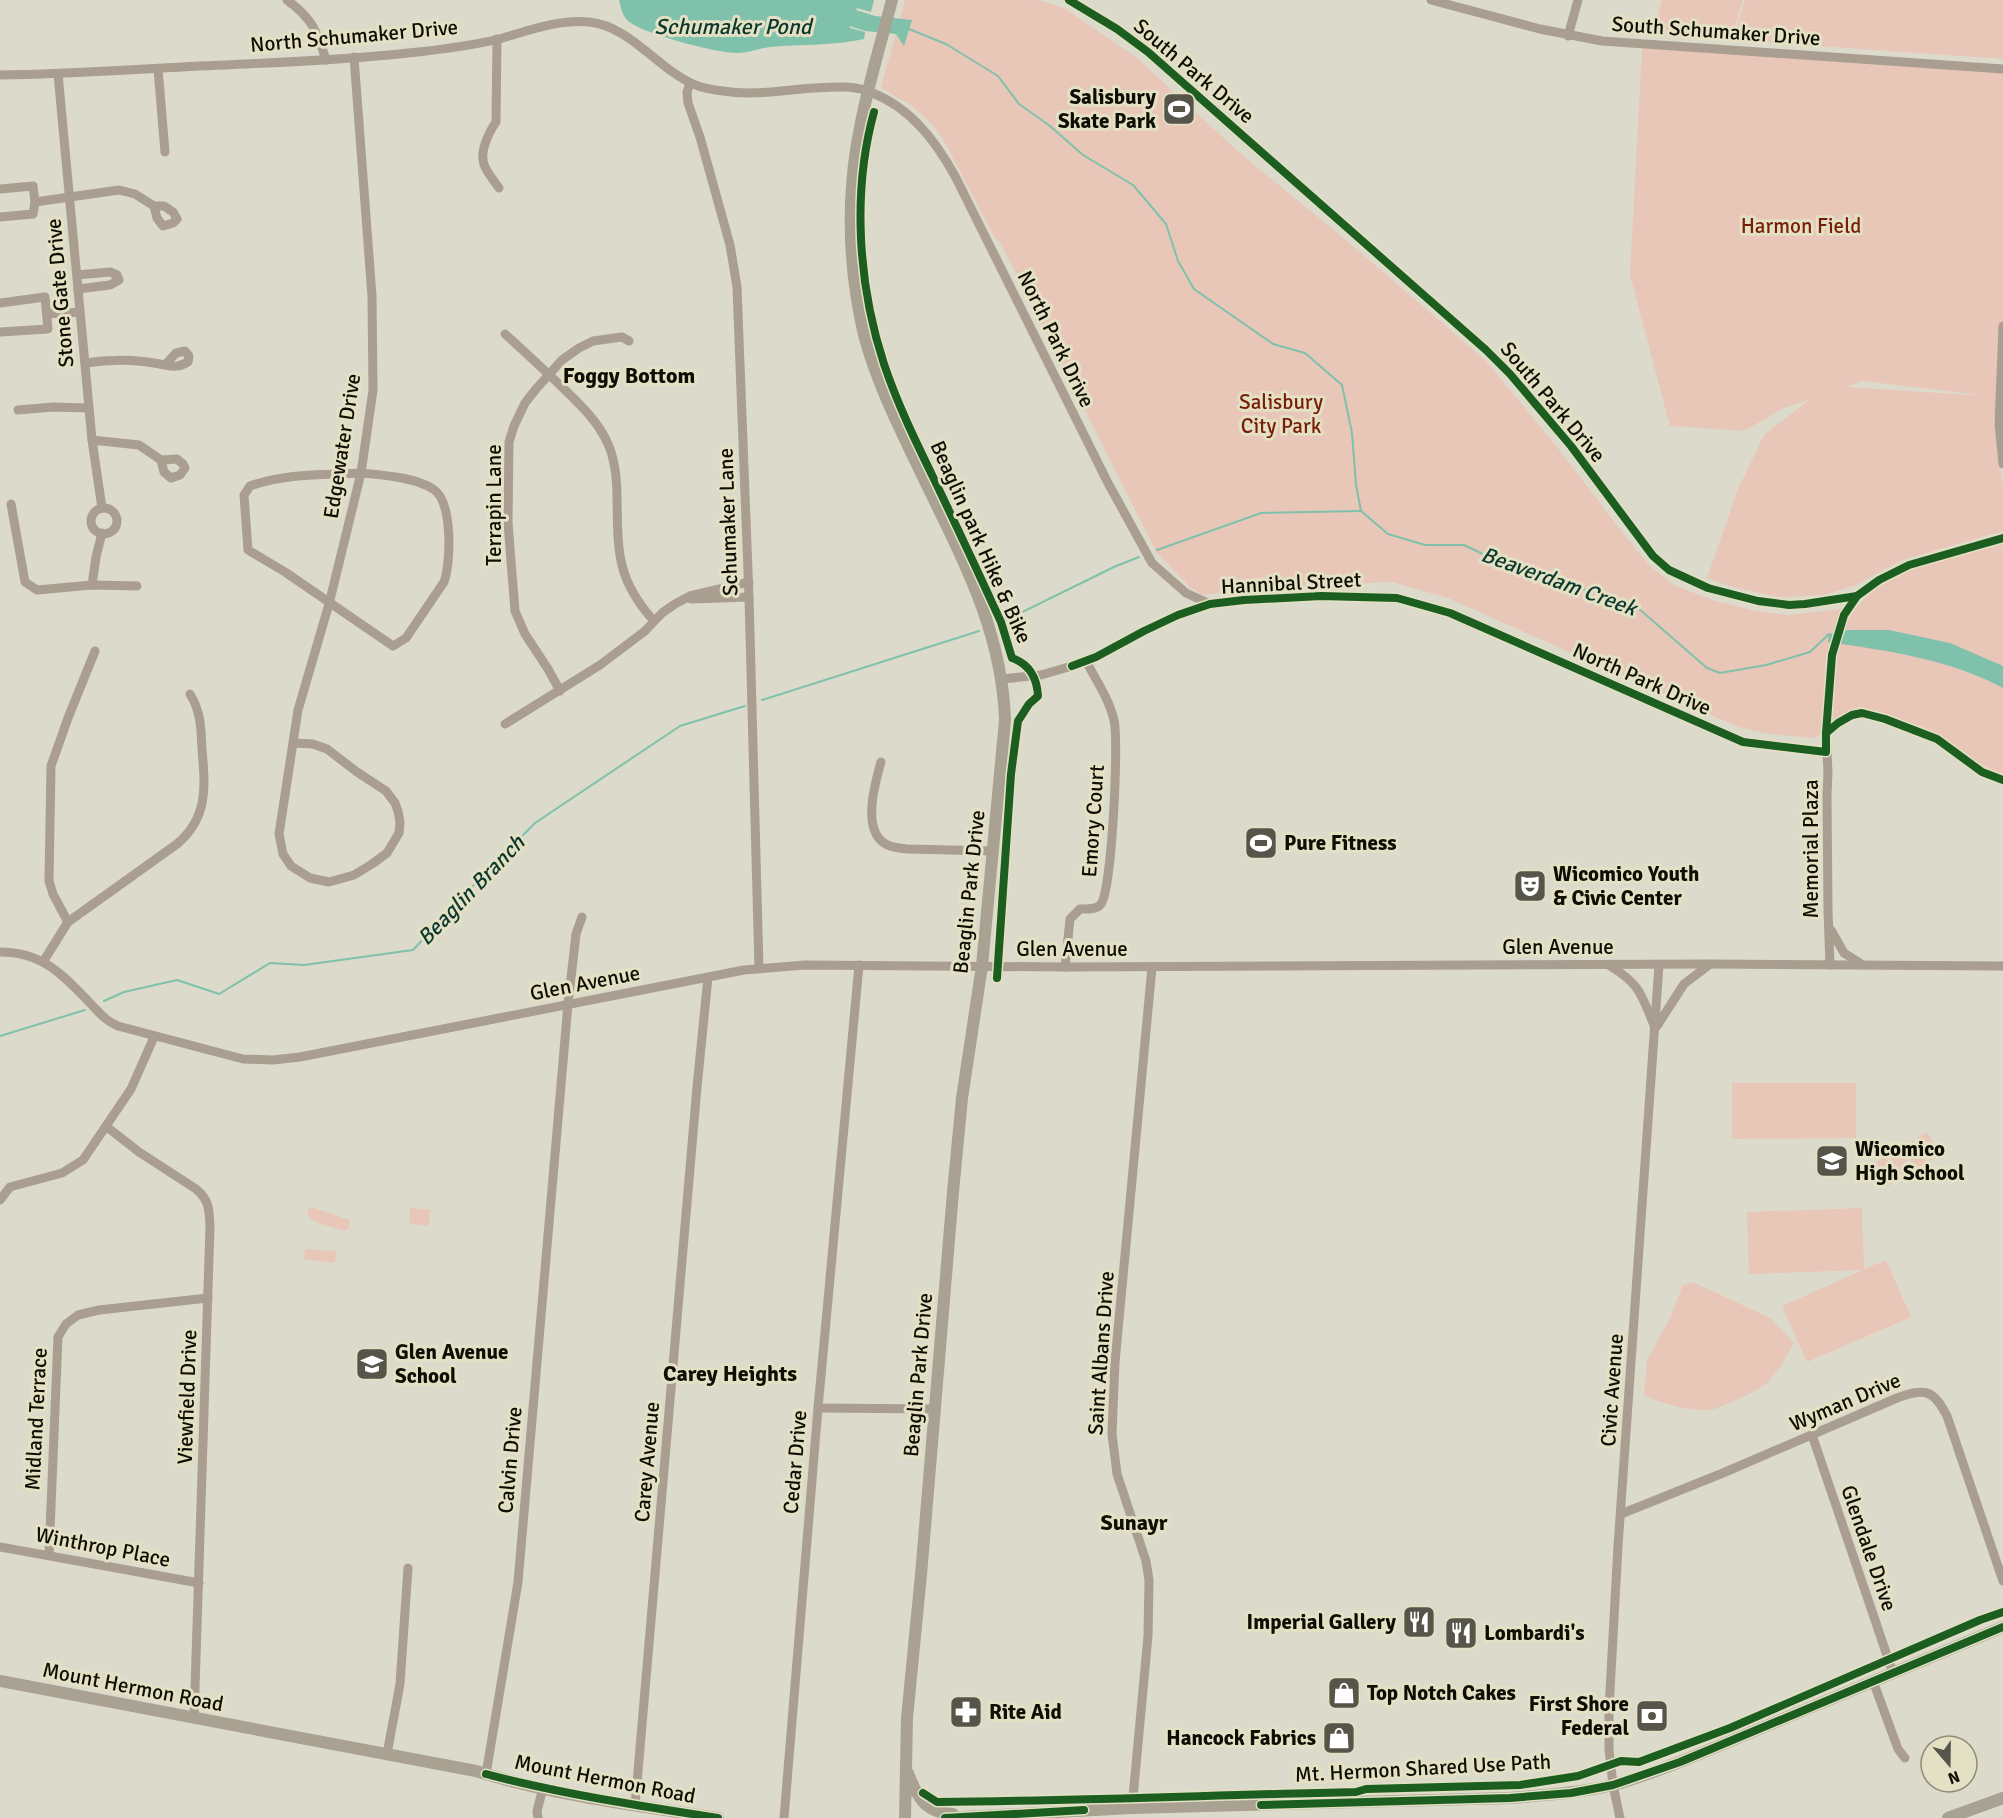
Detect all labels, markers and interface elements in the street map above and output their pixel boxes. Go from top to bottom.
street label: South Schumaker Drive [1611,11,1821,51]
water label: Schumaker Pond [655,13,814,40]
street label: South Park Drive [1128,13,1260,129]
street label: North Schumaker Drive [249,14,459,58]
place label: Salisbury Skate Park [1058,84,1157,134]
sports icon: Salisbury Skate Park [1161,91,1197,127]
park label: Harmon Field [1741,213,1861,239]
street label: Stone Gate Drive [41,217,79,369]
street label: North Park Drive [1012,266,1100,412]
street label: South Park Drive [1495,336,1611,468]
district label: Foggy Bottom [563,362,695,389]
street label: Edgewater Drive [318,372,366,520]
park label: Salisbury City Park [1239,389,1323,439]
street label: Beaglin park Hike & Bike [925,437,1037,647]
street label: Terrapin Lane [481,444,507,566]
street label: Schumaker Lane [712,447,744,597]
water label: Beaverdam Creek [1478,540,1642,622]
street label: Hannibal Street [1220,566,1362,600]
street label: North Park Drive [1569,637,1715,721]
street label: Emory Court [1076,764,1110,878]
street label: Memorial Plaza [1798,779,1824,919]
street label: Beaglin Park Drive [947,809,991,975]
sports icon: Pure Fitness [1243,825,1279,861]
water label: Beaglin Branch [412,829,531,951]
place label: Pure Fitness [1284,830,1397,856]
place label: Wicomico Youth & Civic Center [1553,861,1699,911]
theatre icon: Wicomico Youth & Civic Center [1512,868,1548,904]
street label: Glen Avenue [1502,934,1614,960]
street label: Glen Avenue [1016,936,1128,962]
street label: Glen Avenue [528,960,642,1006]
place label: Wicomico High School [1855,1136,1965,1186]
school or university icon: Wicomico High School [1814,1143,1850,1179]
street label: Saint Albans Drive [1082,1270,1120,1436]
street label: Beaglin Park Drive [898,1292,938,1458]
street label: Viewfield Drive [172,1329,202,1465]
street label: Civic Avenue [1595,1333,1629,1447]
place label: Glen Avenue School [395,1339,508,1389]
school or university icon: Glen Avenue School [354,1346,390,1382]
street label: Midland Terrace [19,1347,53,1491]
district label: Carey Heights [663,1360,797,1387]
street label: Wyman Drive [1786,1367,1904,1437]
street label: Carey Avenue [629,1401,665,1523]
street label: Calvin Drive [492,1405,528,1515]
street label: Cedar Drive [778,1409,812,1515]
street label: Glendale Drive [1835,1482,1903,1614]
district label: Sunayr [1100,1509,1168,1536]
street label: Winthrop Place [33,1521,173,1573]
restaurant icon: Imperial Gallery [1401,1604,1437,1640]
place label: Imperial Gallery [1247,1609,1397,1635]
restaurant icon: Lombardi's [1443,1615,1479,1651]
place label: Lombardi's [1484,1620,1585,1646]
street label: Mount Hermon Road [40,1657,226,1717]
shop icon: Top Notch Cakes [1326,1675,1362,1711]
place label: Top Notch Cakes [1367,1680,1516,1706]
place label: First Shore Federal [1529,1691,1629,1741]
pharmacy icon: Rite Aid [948,1694,984,1730]
bank icon: First Shore Federal [1634,1698,1670,1734]
place label: Rite Aid [989,1699,1062,1725]
shop icon: Hancock Fabrics [1321,1720,1357,1756]
place label: Hancock Fabrics [1166,1725,1316,1751]
north arrow [1919,1734,1979,1794]
street label: Mt. Hermon Shared Use Path [1294,1748,1552,1788]
street label: Mount Hermon Road [512,1749,698,1809]
text: N [1945,1766,1962,1788]

